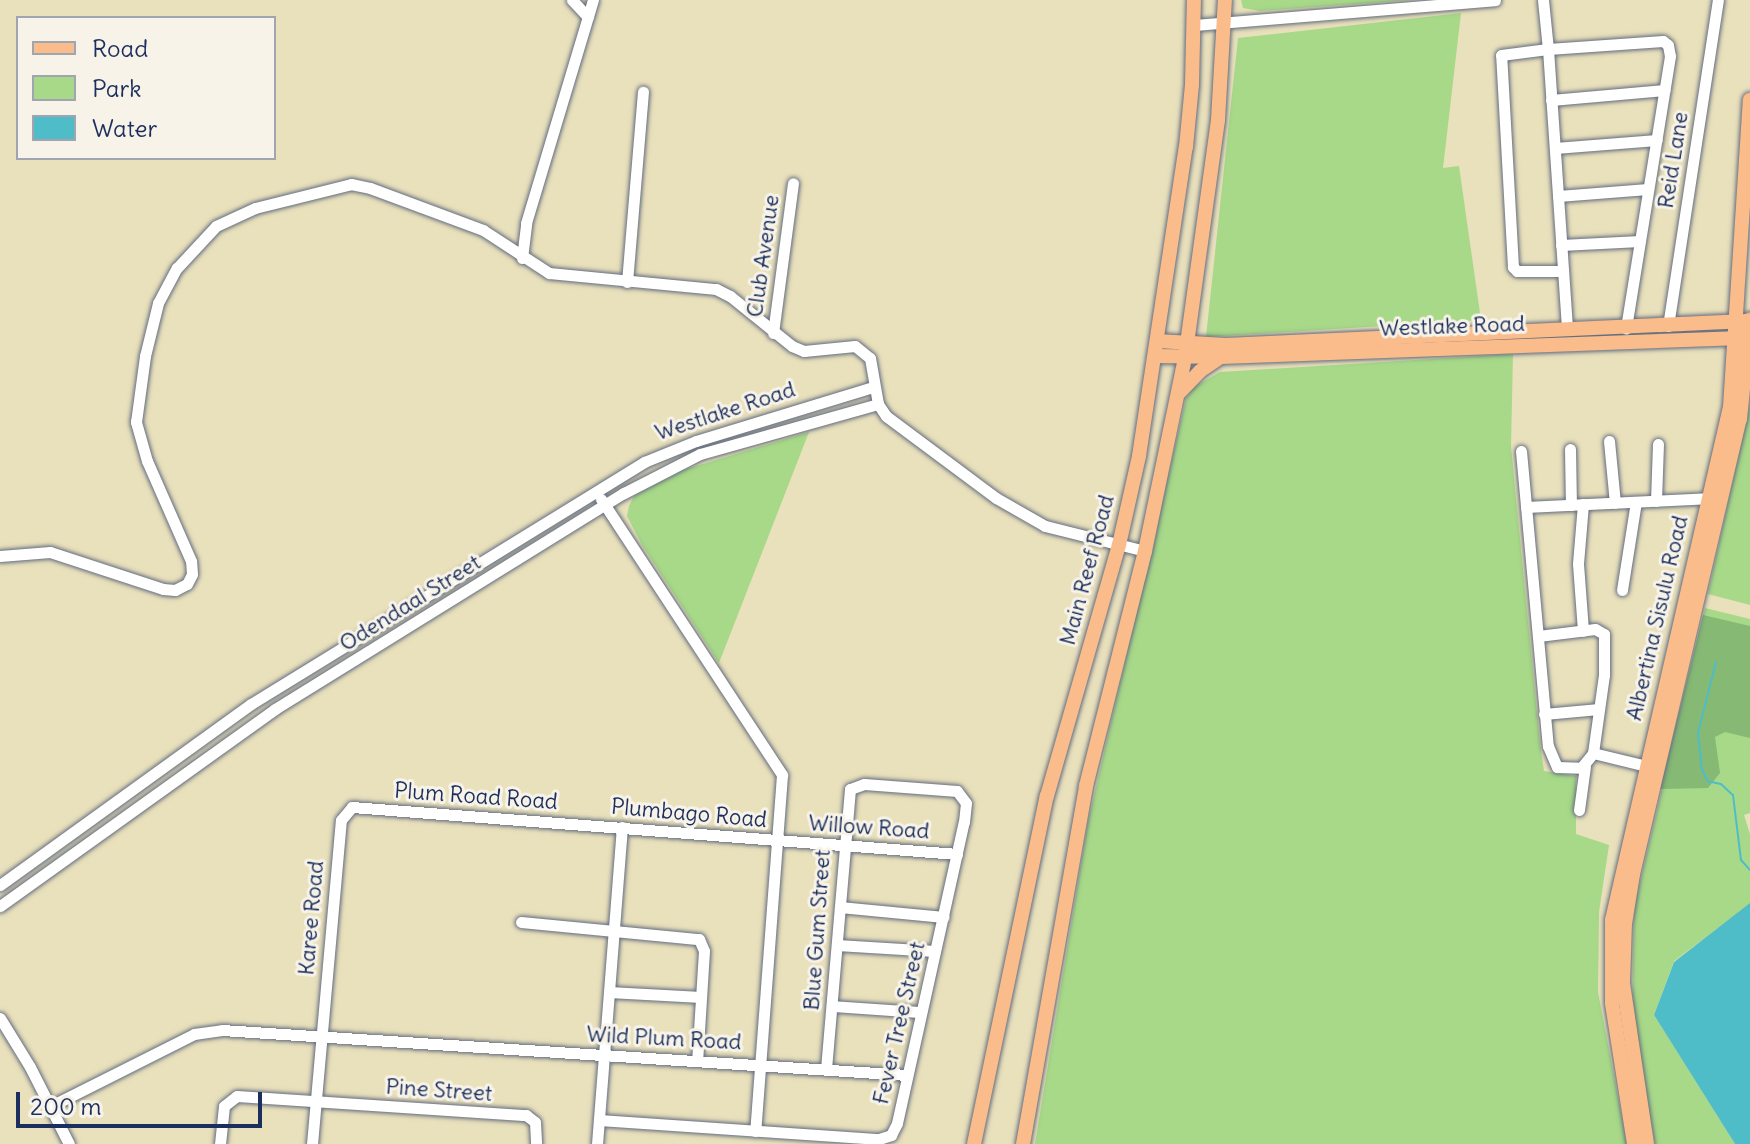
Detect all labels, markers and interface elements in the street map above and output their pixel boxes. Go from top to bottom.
legend [16,16,276,160]
text: Road [92,33,148,63]
text: Park [92,73,142,103]
street label: Reid Lane [1652,110,1694,210]
text: Water [92,113,157,143]
street label: Club Avenue [741,193,785,319]
street label: Westlake Road [1379,310,1525,342]
street label: Westlake Road [652,376,798,446]
street label: Main Reef Road [1054,492,1120,648]
street label: Albertina Sisulu Road [1621,513,1693,723]
street label: Odendaal Street [335,549,485,657]
street label: Plum Road Road [393,777,559,815]
street label: Plumbago Road [610,793,768,833]
street label: Willow Road [808,810,930,844]
street label: Blue Gum Street [798,849,836,1011]
street label: Karee Road [293,860,329,976]
street label: Fever Tree Street [867,939,931,1107]
street label: Wild Plum Road [586,1021,742,1055]
street label: Pine Street [385,1073,493,1107]
scale bar [20,1076,266,1126]
text: 200 m [30,1091,102,1121]

